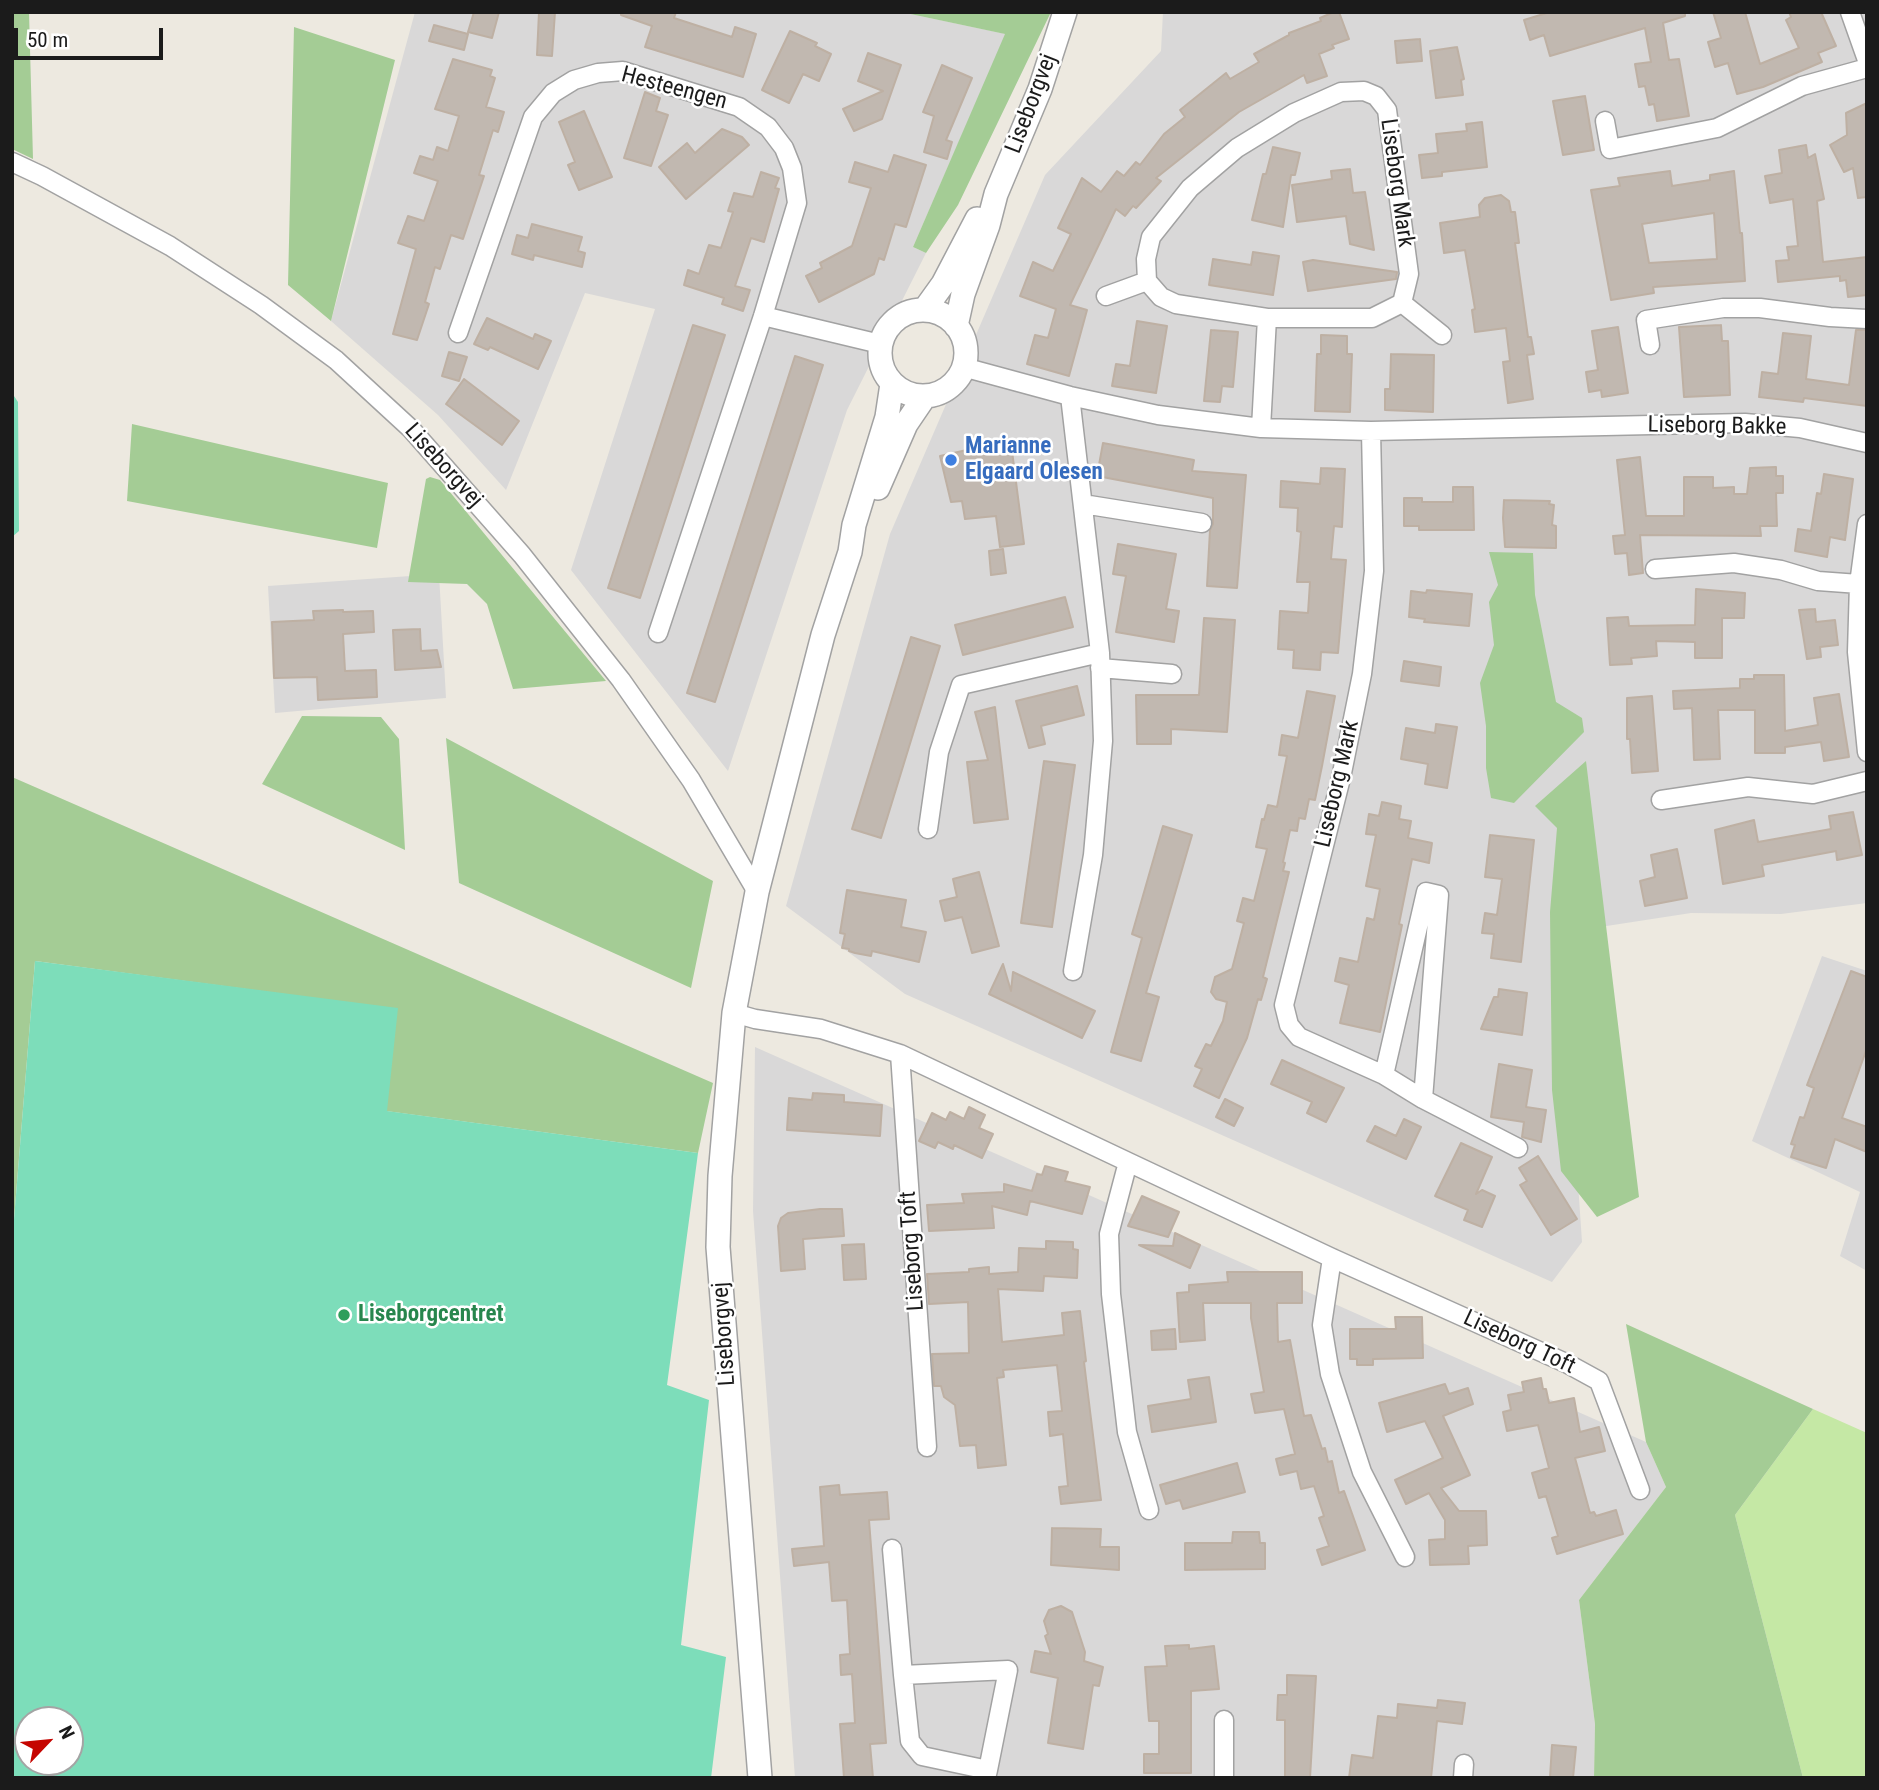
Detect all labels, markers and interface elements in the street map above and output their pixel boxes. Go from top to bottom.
scale bar [18,14,166,58]
text: 50 m [27,28,68,52]
street label: Liseborgvej [1000,50,1064,158]
street label: Hesteengen [618,62,730,116]
street label: Liseborg Mark [1373,117,1419,249]
street label: Liseborg Bakke [1647,412,1787,442]
street label: Liseborgvej [398,418,488,514]
place label: Marianne Elgaard Olesen [965,433,1103,487]
marker: Marianne Elgaard Olesen [943,452,959,468]
street label: Liseborg Mark [1310,718,1366,850]
street label: Liseborg Toft [895,1190,931,1312]
street label: Liseborgvej [708,1281,742,1387]
place label: Liseborgcentret [358,1301,503,1329]
street label: Liseborg Toft [1459,1305,1579,1381]
marker: Liseborgcentret [336,1307,352,1323]
north arrow [14,1706,84,1776]
text: N [54,1722,79,1743]

